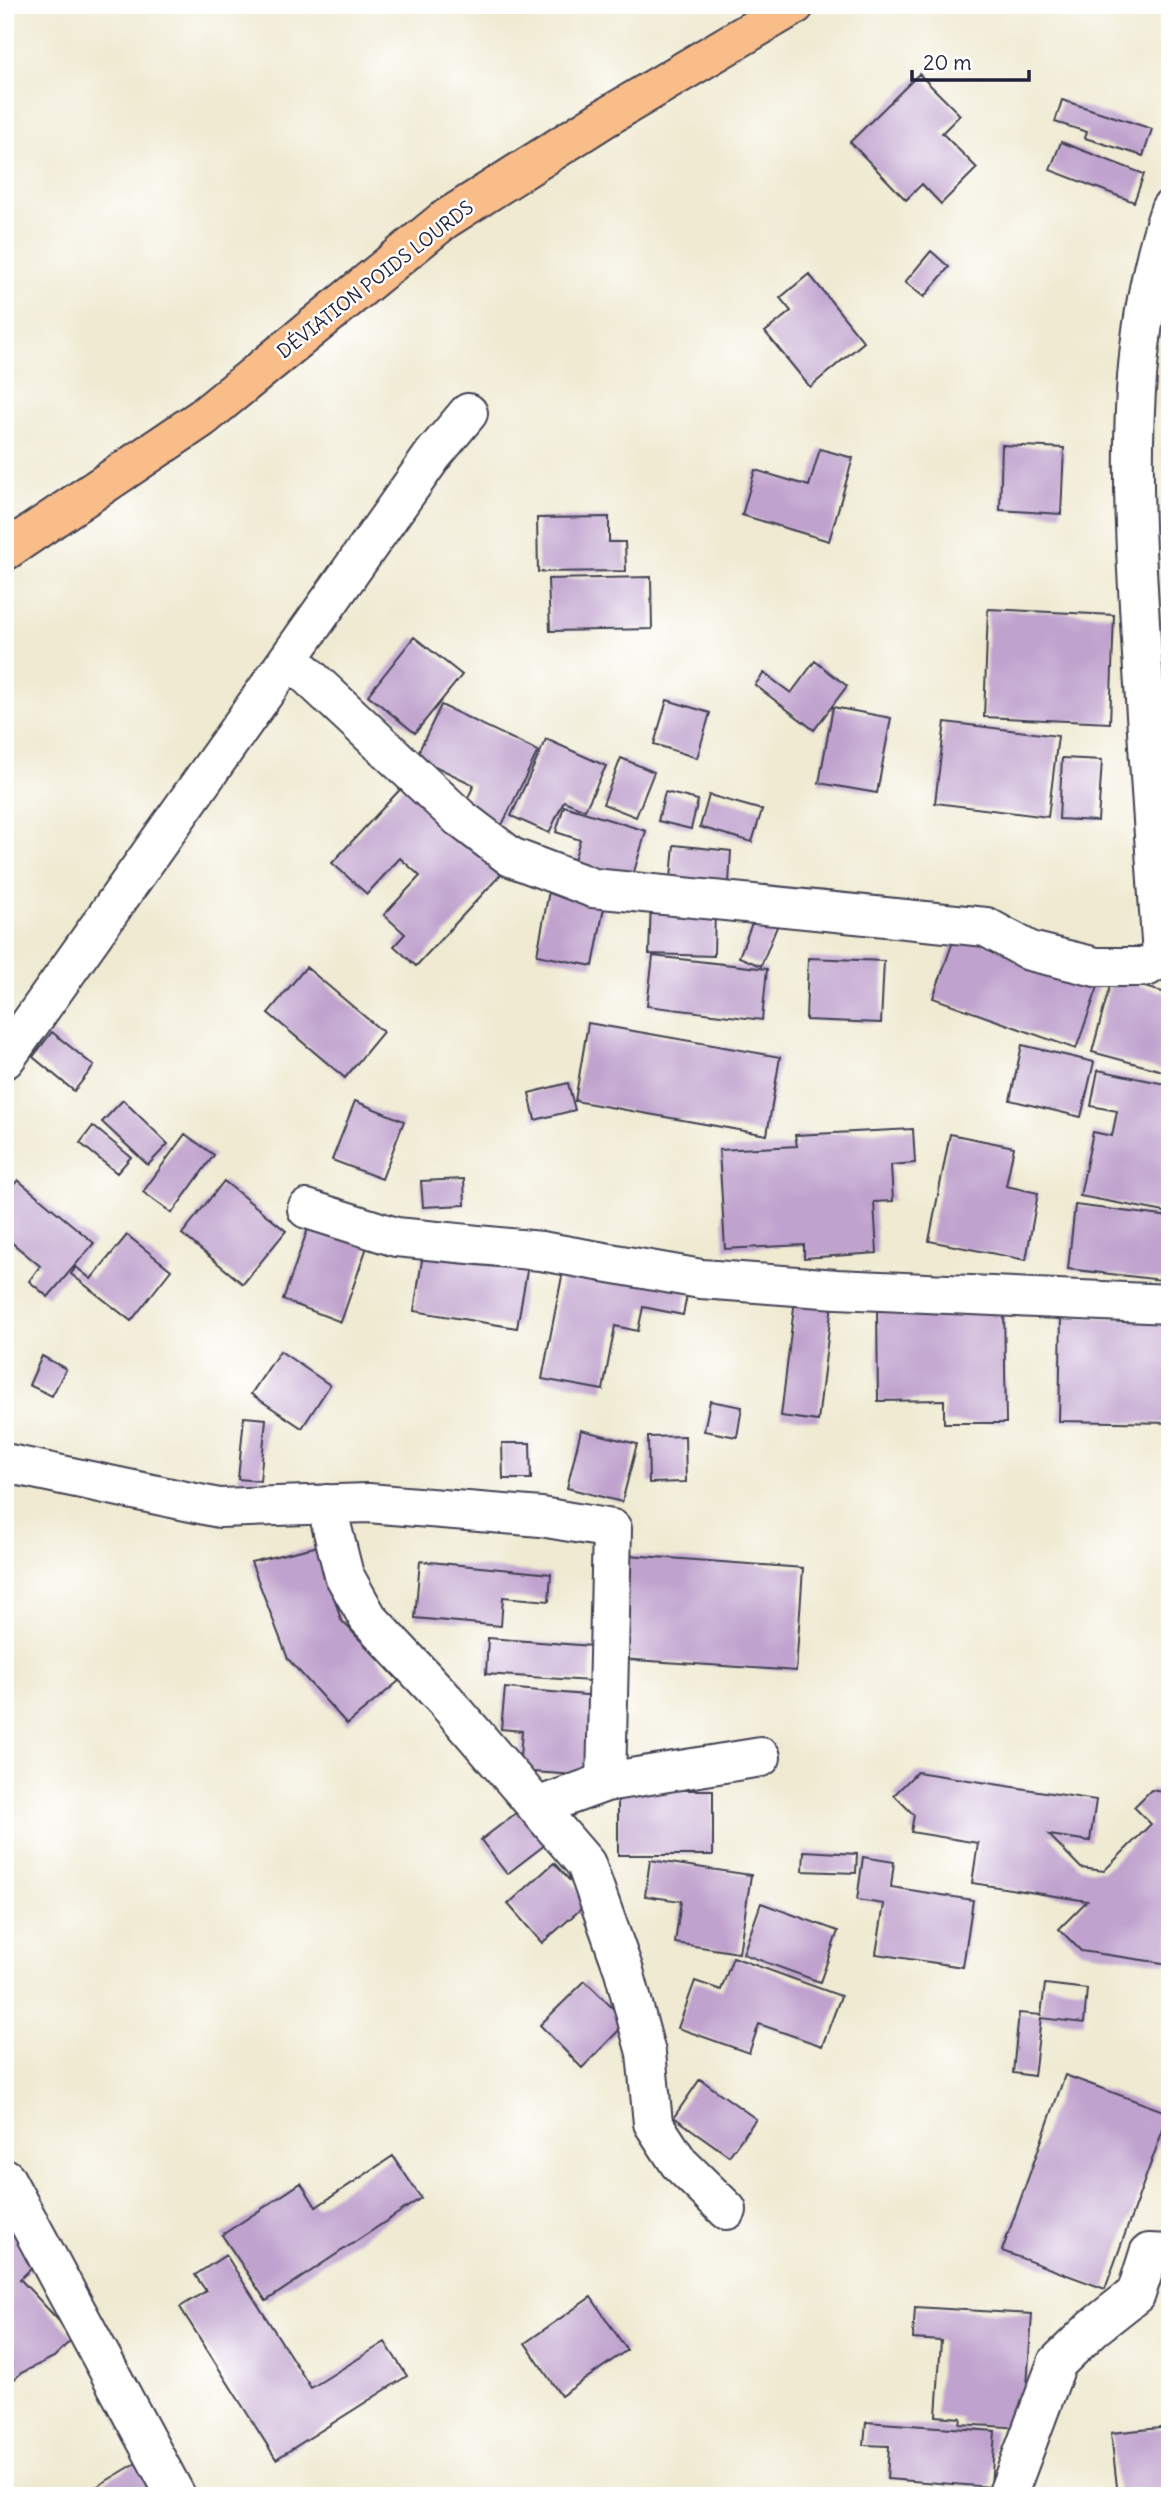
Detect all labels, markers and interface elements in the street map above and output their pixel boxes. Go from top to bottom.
scale bar [912,38,1030,82]
text: 20 m [923,49,972,76]
street label: DÉVIATION POIDS LOURDS [272,195,478,363]

